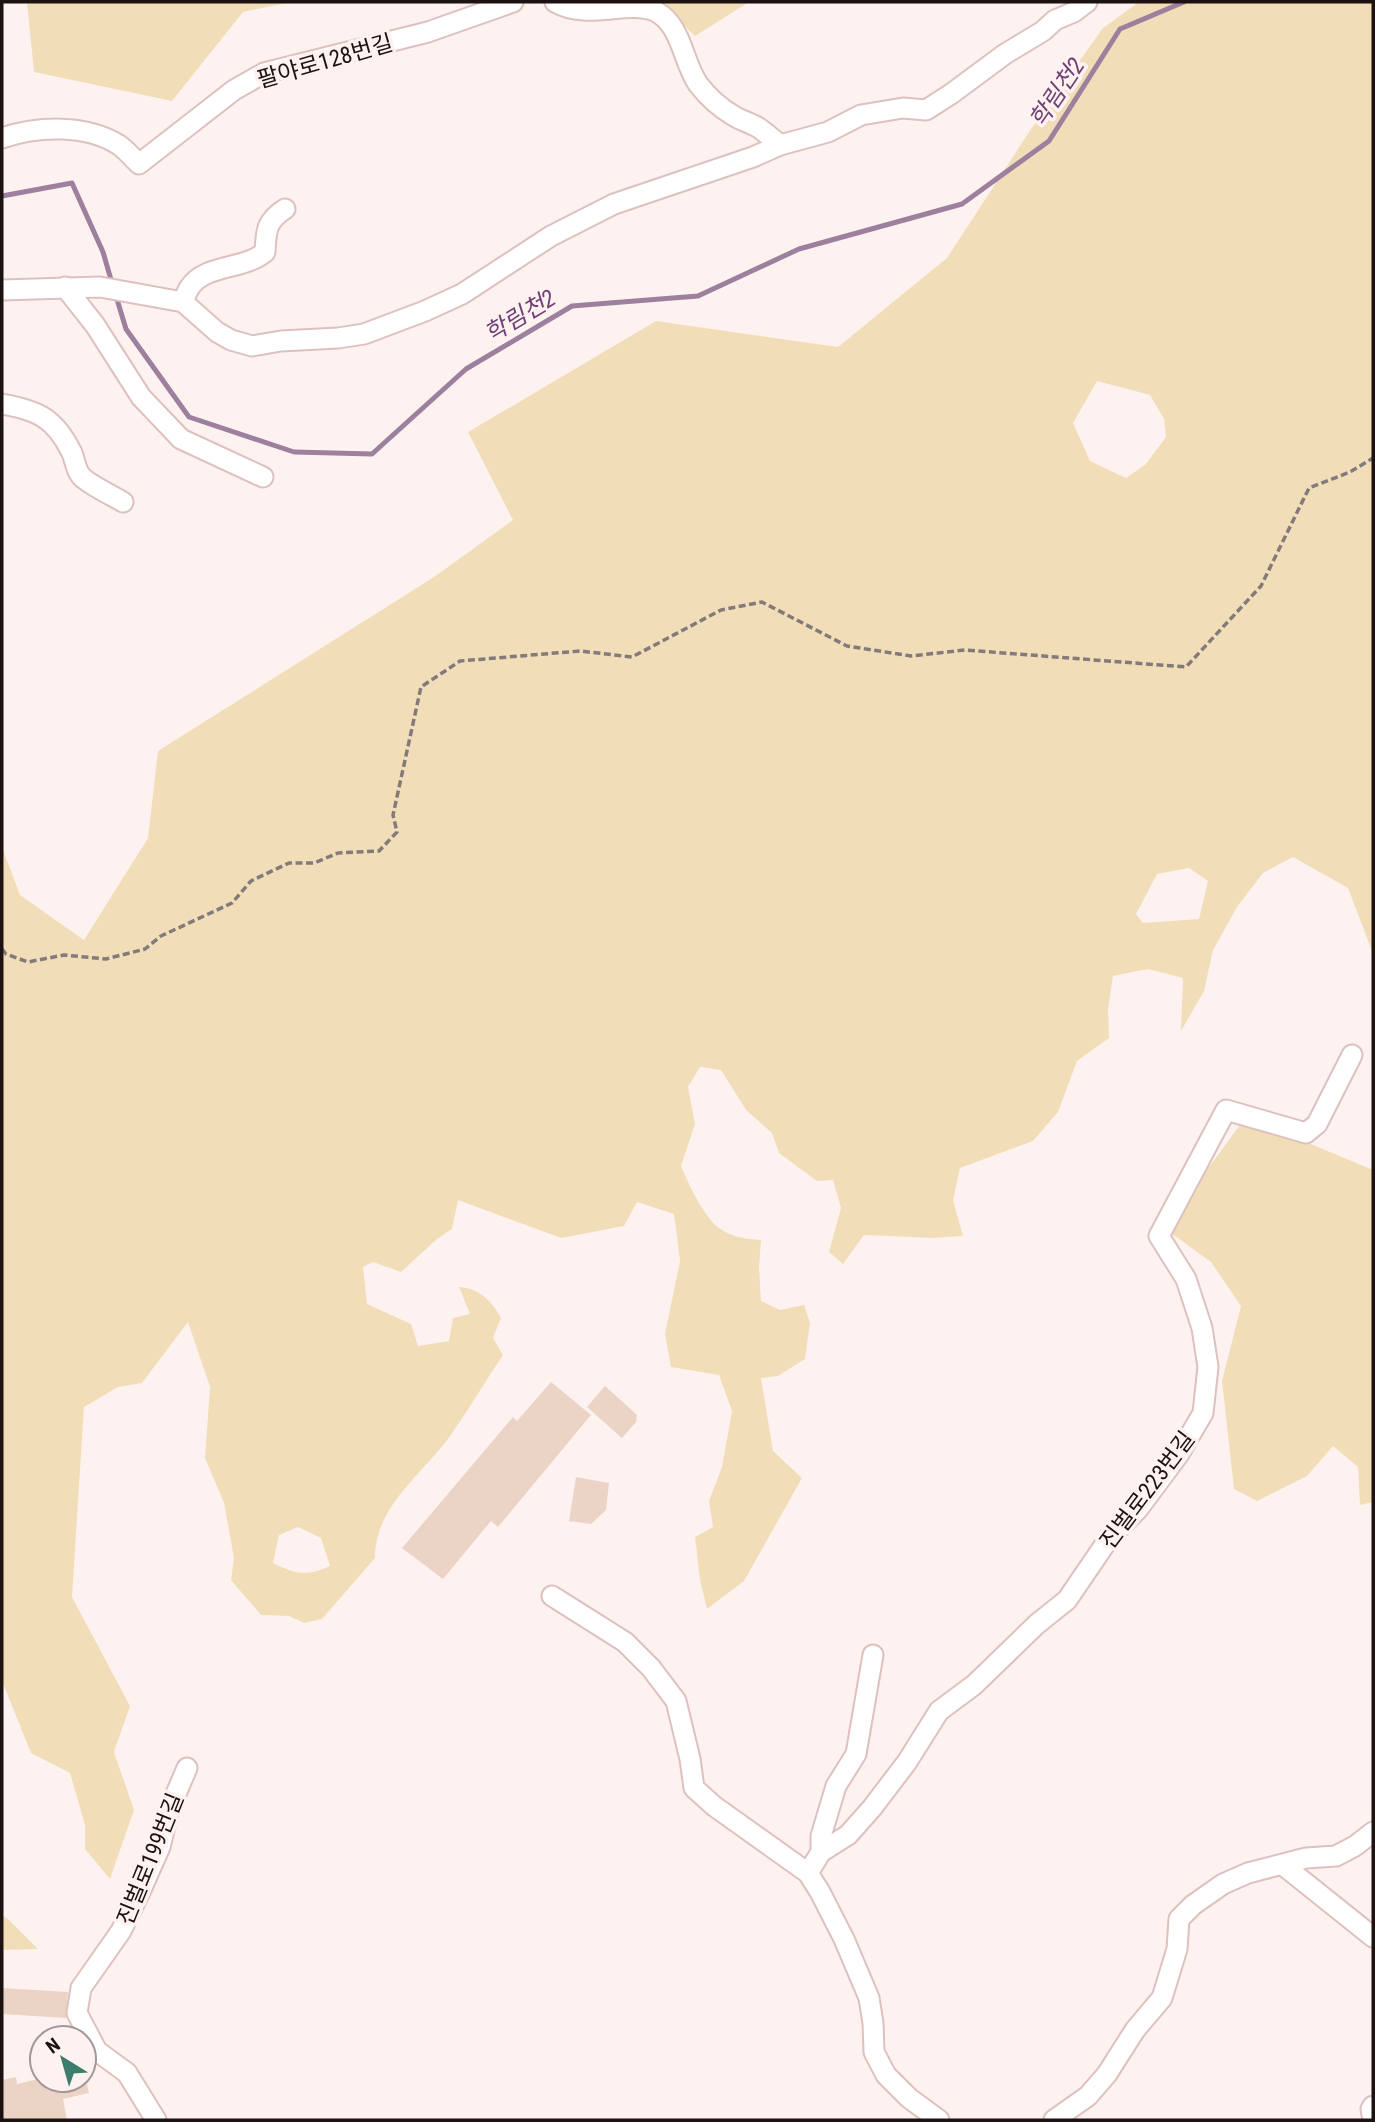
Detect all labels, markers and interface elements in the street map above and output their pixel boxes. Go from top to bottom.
street label: 팔야로128번길 [254,29,396,94]
water label: 학림천2 [1024,53,1090,133]
water label: 학림천2 [479,284,561,348]
street label: 진벌로223번길 [1095,1426,1200,1554]
street label: 진벌로199번길 [112,1789,189,1929]
north arrow [28,2024,98,2094]
text: N [42,2033,65,2059]

